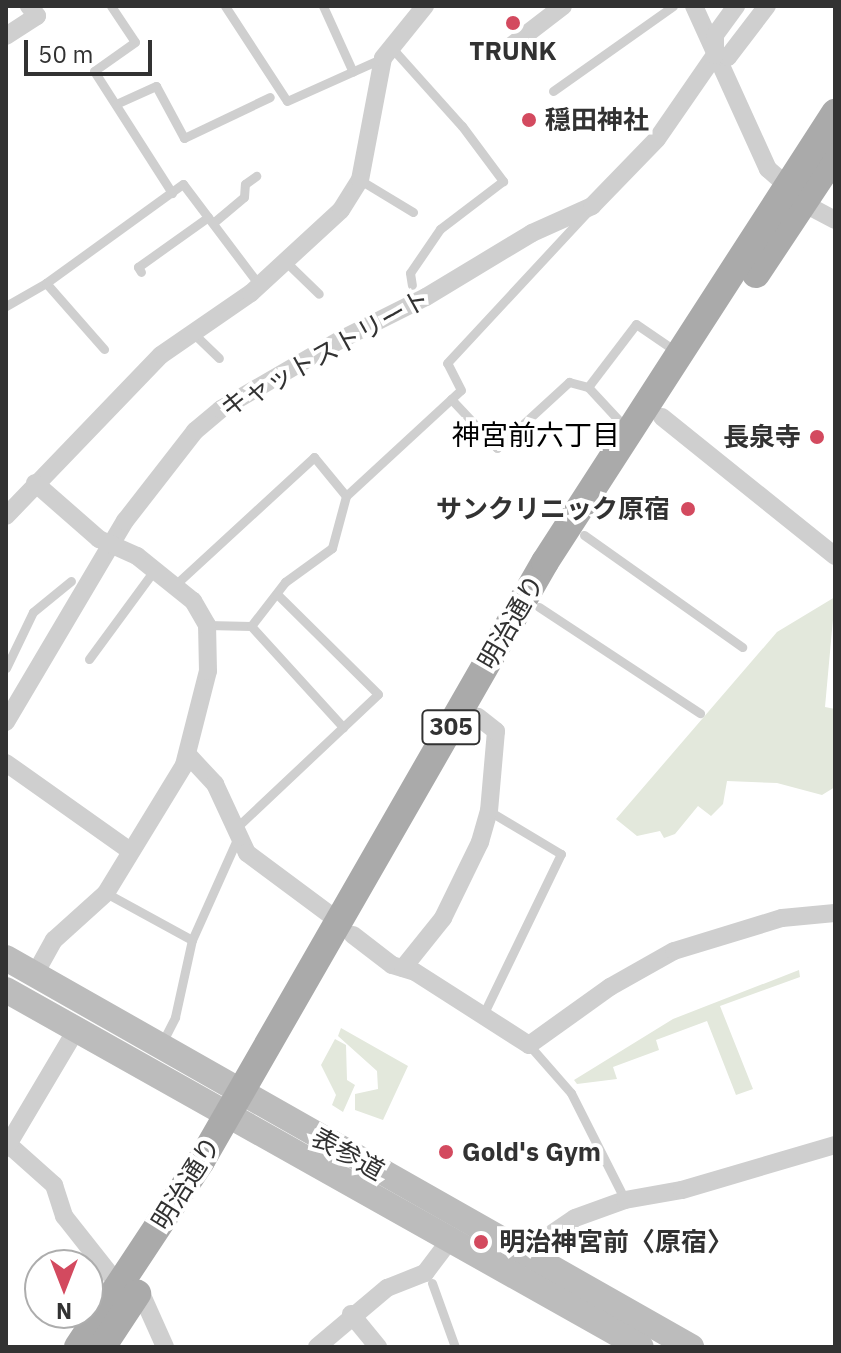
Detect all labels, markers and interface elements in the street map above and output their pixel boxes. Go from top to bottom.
marker: TRUNK [504,14,522,32]
scale bar [28,24,156,74]
place label: TRUNK [469,35,557,67]
text: 50 m [38,38,93,70]
place label: 穏田神社 [545,104,649,136]
marker: 穏田神社 [520,111,538,129]
street label: キャットストリート [215,283,435,423]
district label: 神宮前六丁目 [452,418,620,452]
place label: 長泉寺 [723,421,801,453]
marker: 長泉寺 [808,428,826,446]
place label: サンクリニック原宿 [436,493,670,525]
marker: サンクリニック原宿 [677,498,699,520]
street label: 明治通り [471,569,551,675]
road number: 305 [421,707,481,747]
street label: 表参道 [306,1121,390,1187]
street label: 明治通り [145,1131,227,1235]
place label: Gold's Gym [462,1136,601,1168]
marker: Gold's Gym [437,1143,455,1161]
place label: 明治神宮前〈原宿〉 [499,1226,733,1258]
marker: 明治神宮前〈原宿〉 [470,1231,492,1253]
north arrow [24,1249,104,1329]
text: N [56,1297,72,1326]

